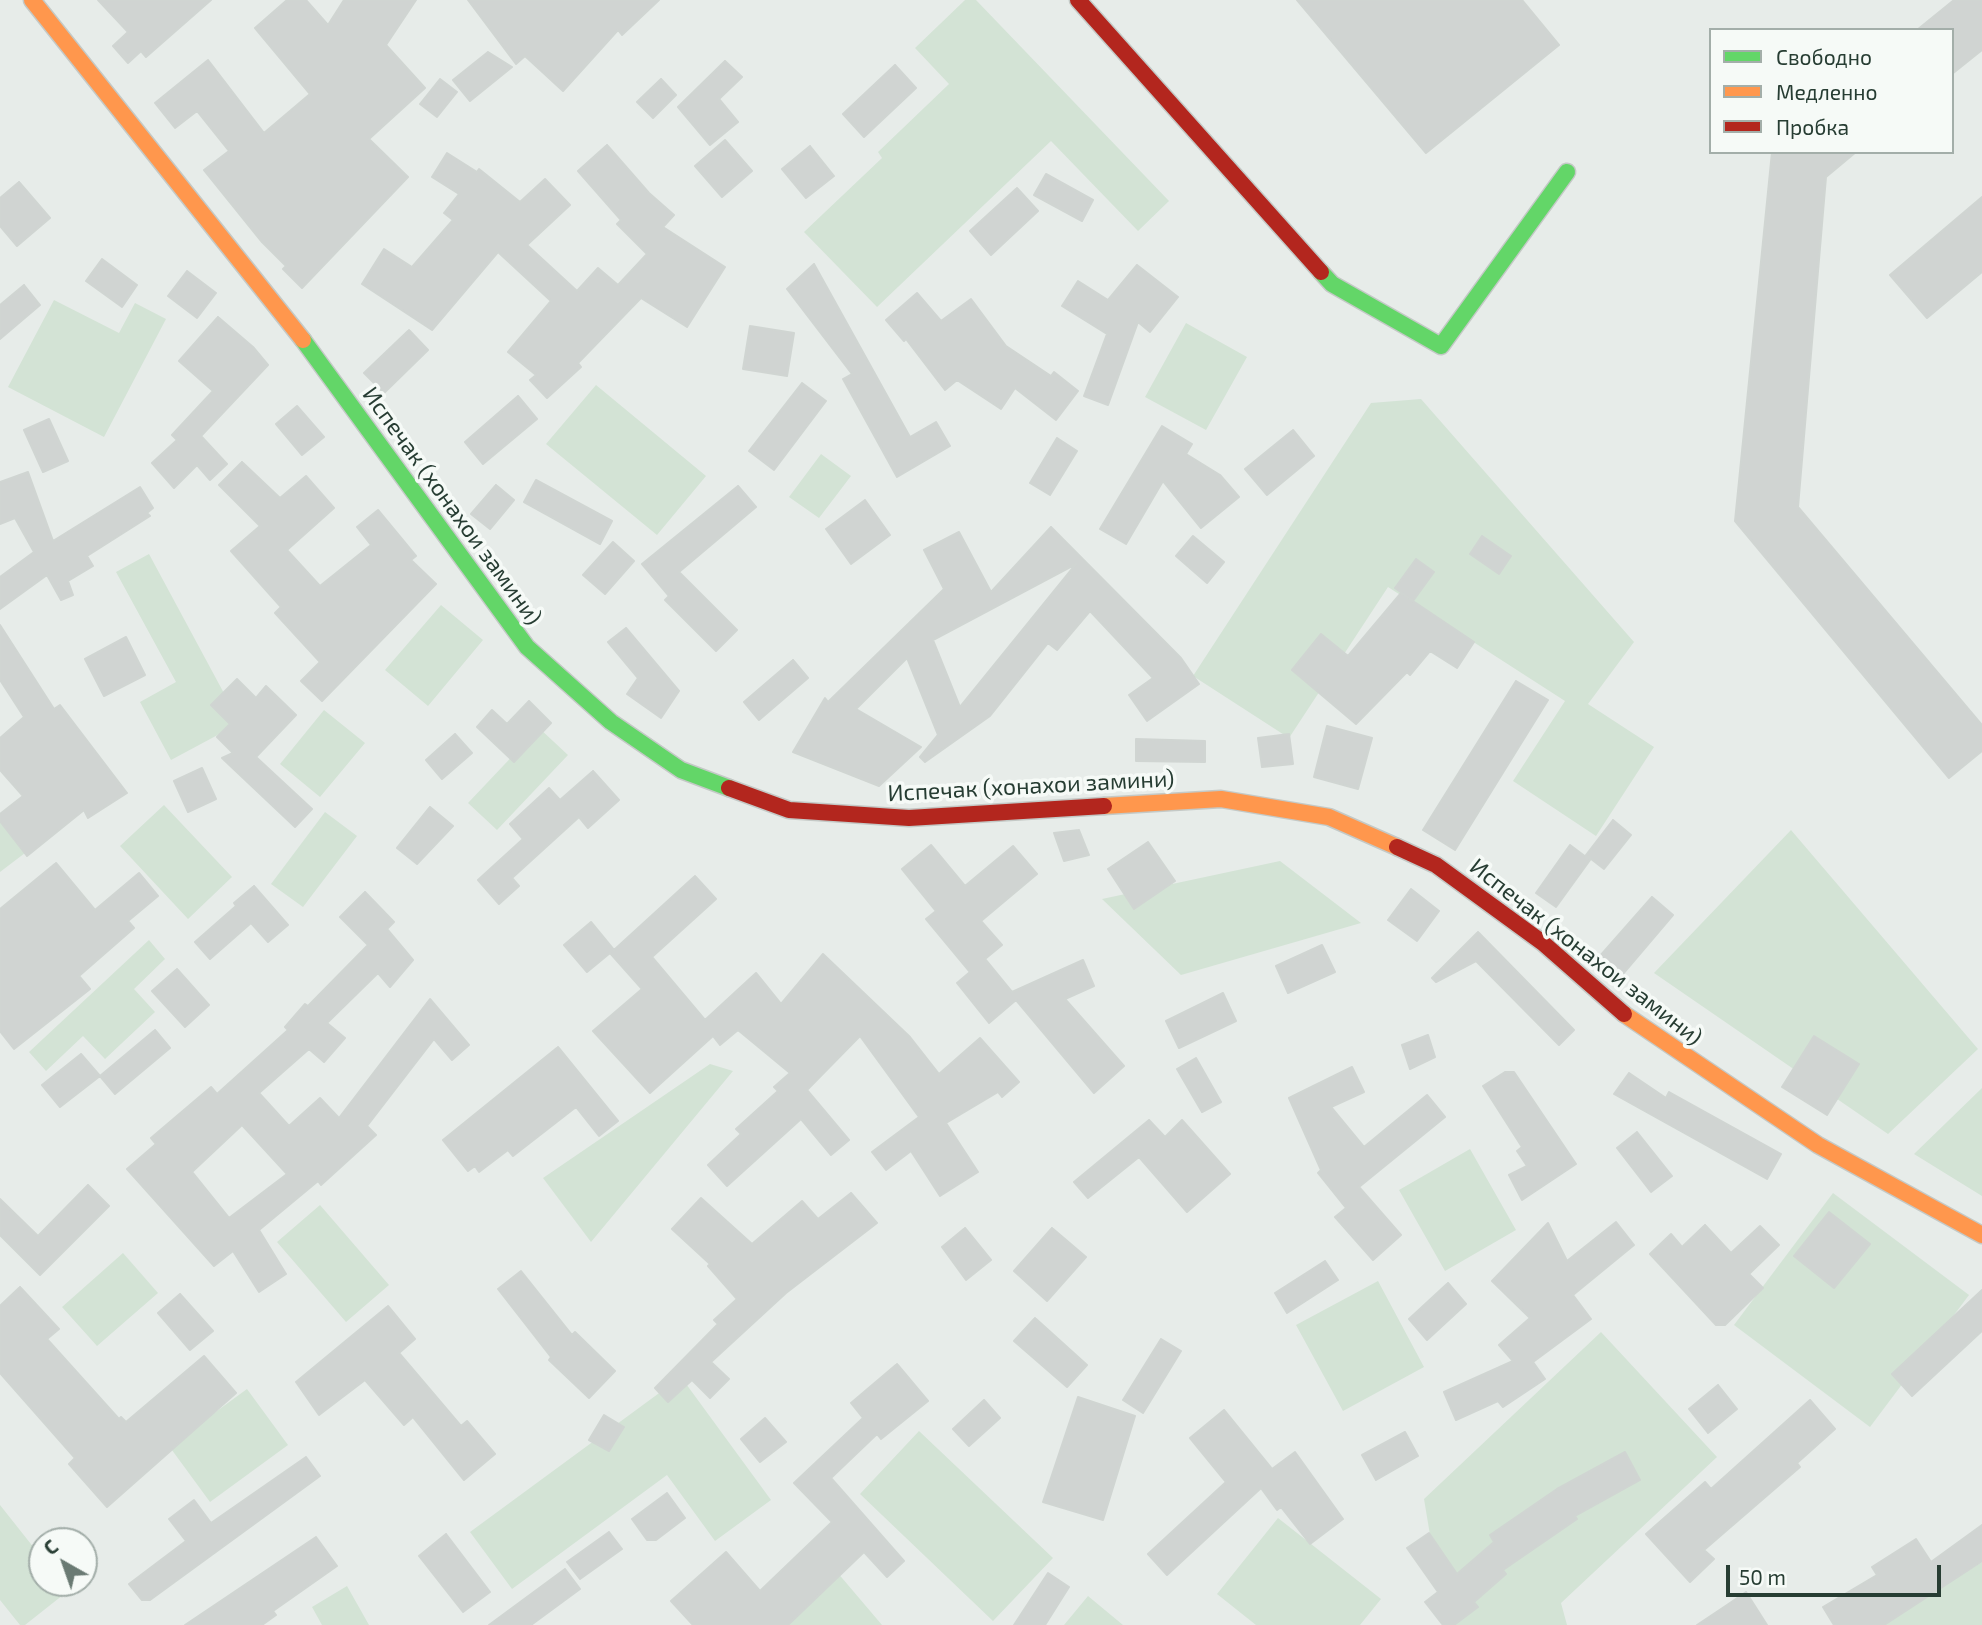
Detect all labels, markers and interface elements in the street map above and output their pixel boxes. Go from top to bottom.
legend [1709,28,1954,154]
text: Свободно [1776,44,1872,69]
text: Медленно [1776,79,1878,104]
text: Пробка [1776,114,1849,139]
street label: Испечак (хонахои замини) [356,382,548,630]
street label: Испечак (хонахои замини) [887,765,1175,807]
street label: Испечак (хонахои замини) [1464,853,1708,1051]
north arrow [28,1527,98,1597]
text: С [39,1535,62,1559]
scale bar [1730,1552,1945,1596]
text: 50 m [1739,1564,1786,1589]

